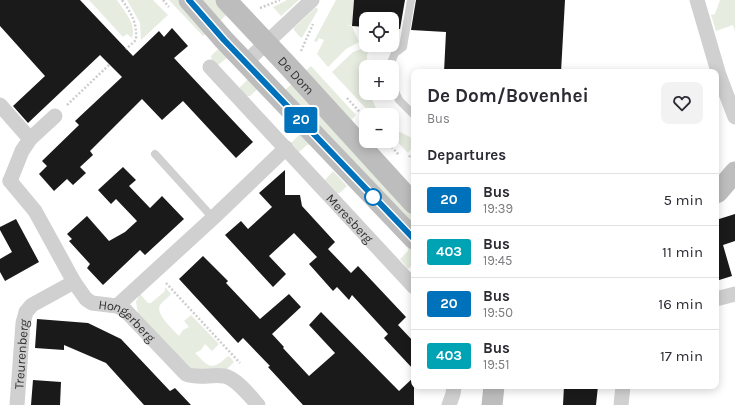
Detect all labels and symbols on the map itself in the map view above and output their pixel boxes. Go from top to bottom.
street label: De Dom [275,53,317,98]
line badge: 20 [283,107,319,133]
unlabelled marker [364,188,382,206]
street label: Meresberg [323,190,377,247]
street label: Hongerberg [98,297,159,346]
street label: Treurenberg [11,317,32,390]

